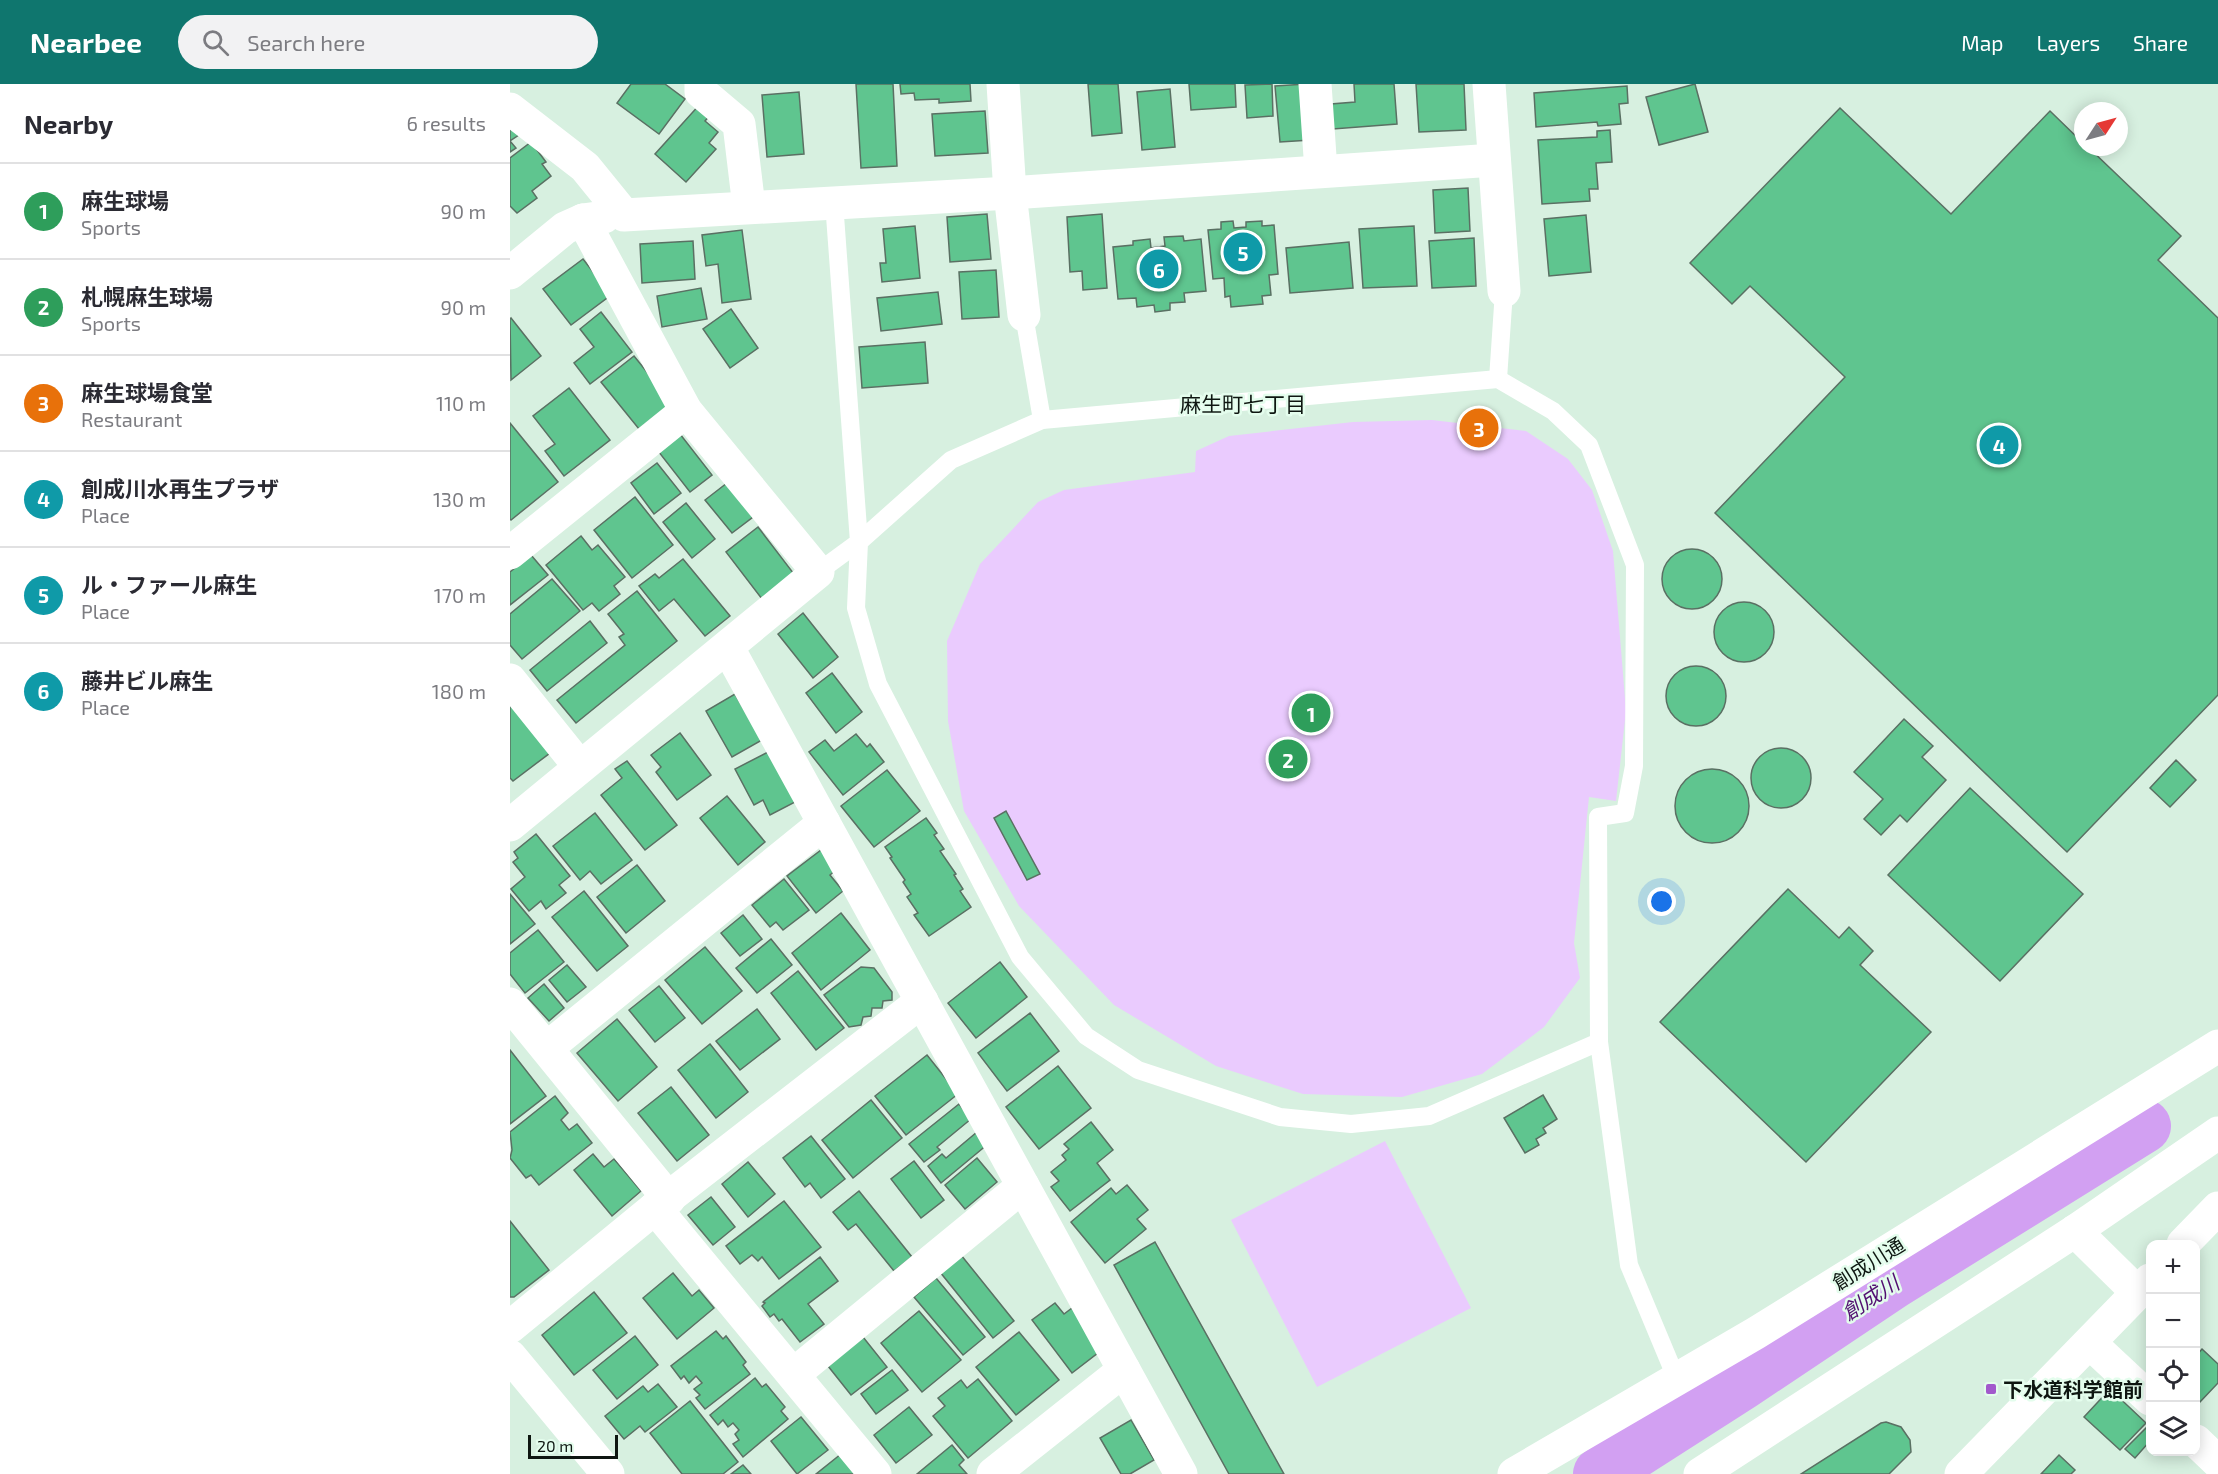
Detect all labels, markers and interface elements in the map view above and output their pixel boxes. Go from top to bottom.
search box [178,15,598,69]
text: Nearbee [30,25,142,59]
icon: search [199,26,232,59]
text: Search here [247,29,365,55]
text: Map [1961,30,2003,55]
text: Layers [2036,30,2100,55]
text: Share [2133,30,2188,55]
north arrow [2074,102,2128,156]
text: Nearby [24,108,113,139]
text: 6 results [406,111,486,135]
text: 麻生球場 [81,187,169,213]
text: 1 [39,199,48,223]
text: 90 m [441,199,486,223]
text: Sports [81,215,141,239]
pin: 5 [1224,230,1262,274]
pin: 6 [1140,246,1178,291]
text: 札幌麻生球場 [81,283,213,309]
text: 2 [38,295,49,319]
text: 90 m [441,295,486,319]
text: Sports [81,311,141,335]
text: 麻生球場食堂 [81,379,213,405]
text: 3 [38,391,49,415]
text: 110 m [436,391,486,415]
district label: 麻生町七丁目 [1180,391,1306,416]
pin: 3 [1460,406,1498,450]
text: Restaurant [81,407,182,431]
pin: 4 [1980,422,2018,468]
text: 創成川水再生プラザ [81,475,279,501]
text: 4 [37,487,50,511]
text: 130 m [433,487,486,511]
text: Place [81,503,130,527]
text: ル・ファール麻生 [81,571,257,597]
text: 5 [38,583,49,607]
text: 170 m [434,583,486,607]
text: Place [81,599,130,623]
text: 藤井ビル麻生 [81,667,213,693]
text: 6 [38,679,49,703]
text: 180 m [432,679,486,703]
pin: 1 [1292,690,1330,736]
text: Place [81,695,130,719]
pin: 2 [1268,736,1308,782]
your location [1647,887,1676,916]
street label: 創成川通 [1828,1232,1908,1294]
map controls [2146,1240,2200,1456]
button: + [2146,1240,2200,1294]
water label: 創成川 [1837,1268,1905,1325]
button: − [2146,1294,2200,1348]
button: locate [2146,1348,2200,1402]
place label: 下水道科学館前 [2003,1377,2143,1401]
marker: 下水道科学館前 [1984,1382,1998,1396]
button: layers [2146,1402,2200,1456]
scale bar [528,1432,618,1460]
text: 20 m [537,1436,573,1455]

